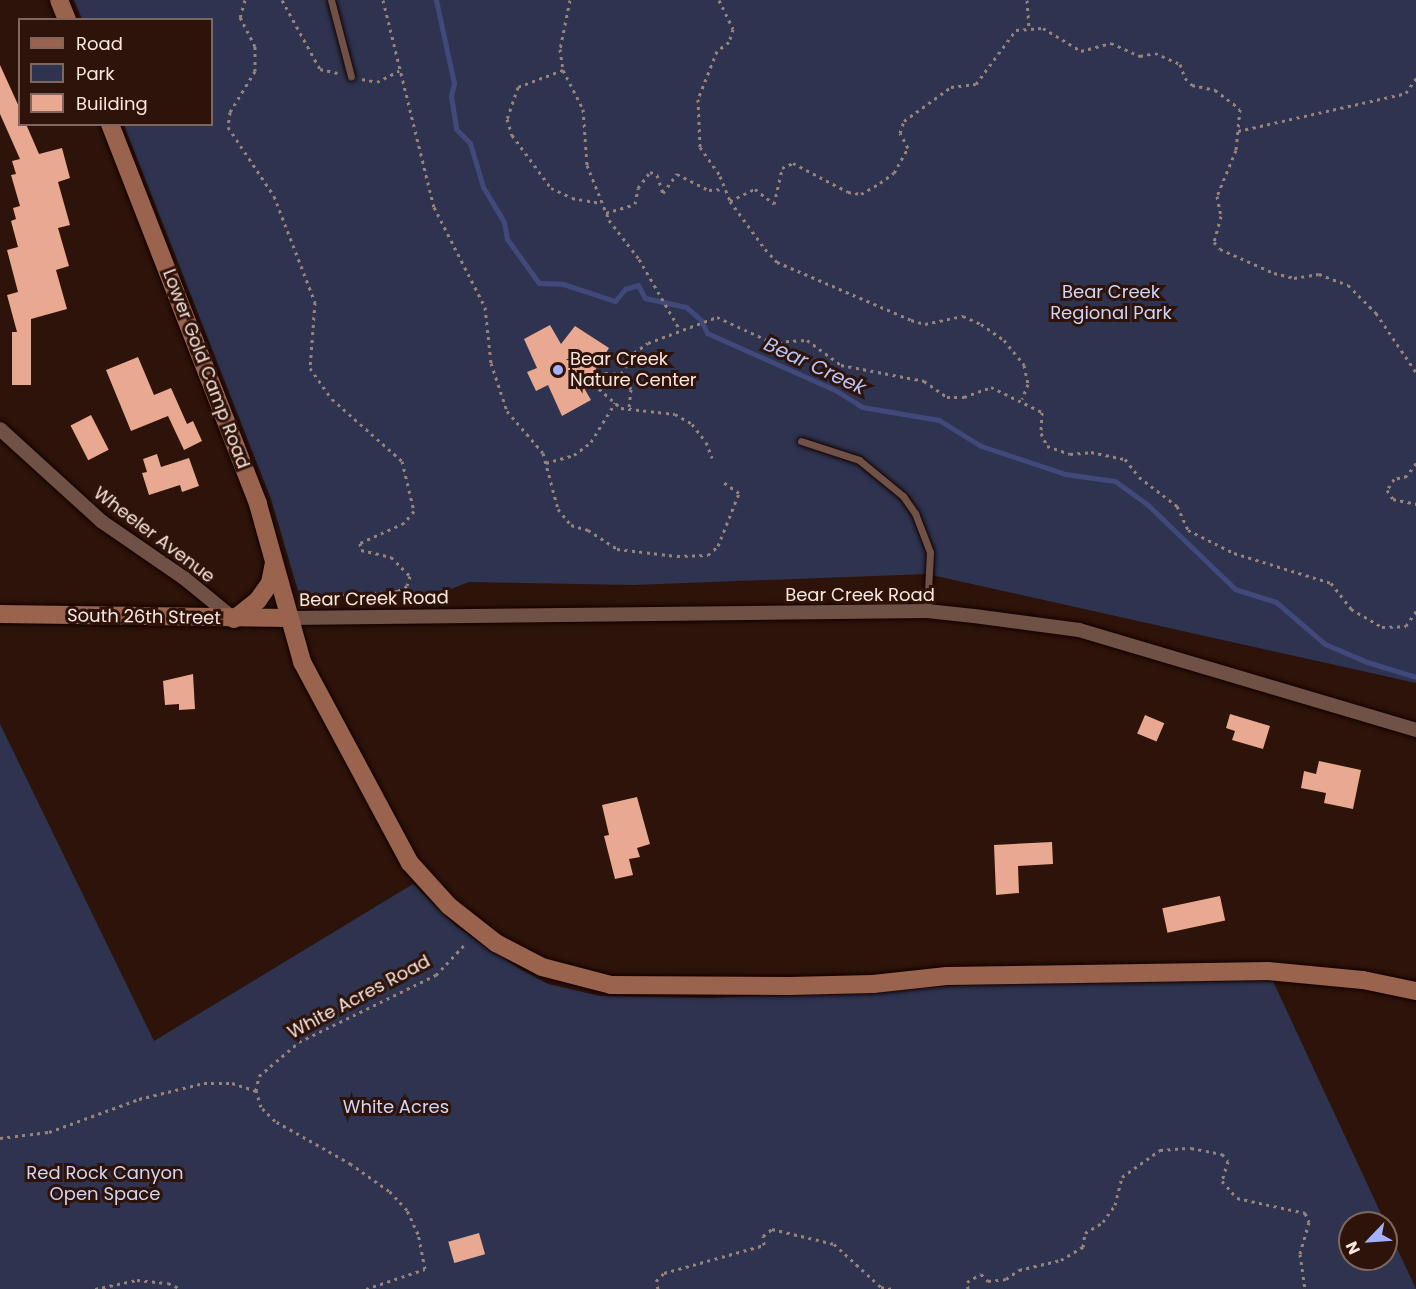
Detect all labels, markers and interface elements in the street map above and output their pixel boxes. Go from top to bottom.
legend [18,18,213,126]
text: Road [76,31,123,56]
text: Park [76,61,115,86]
text: Building [76,91,148,116]
street label: Lower Gold Camp Road [158,266,254,472]
park label: Bear Creek Regional Park [1050,282,1172,324]
water label: Bear Creek [760,332,870,400]
place label: Bear Creek Nature Center [570,349,697,392]
marker: Bear Creek Nature Center [551,363,565,377]
street label: Wheeler Avenue [89,482,219,588]
street label: Bear Creek Road [785,584,935,606]
street label: Bear Creek Road [299,587,449,611]
street label: South 26th Street [67,605,221,629]
street label: White Acres Road [284,950,434,1044]
park label: White Acres [343,1096,449,1118]
park label: Red Rock Canyon Open Space [26,1163,184,1206]
north arrow [1338,1211,1398,1271]
text: N [1340,1238,1366,1258]

